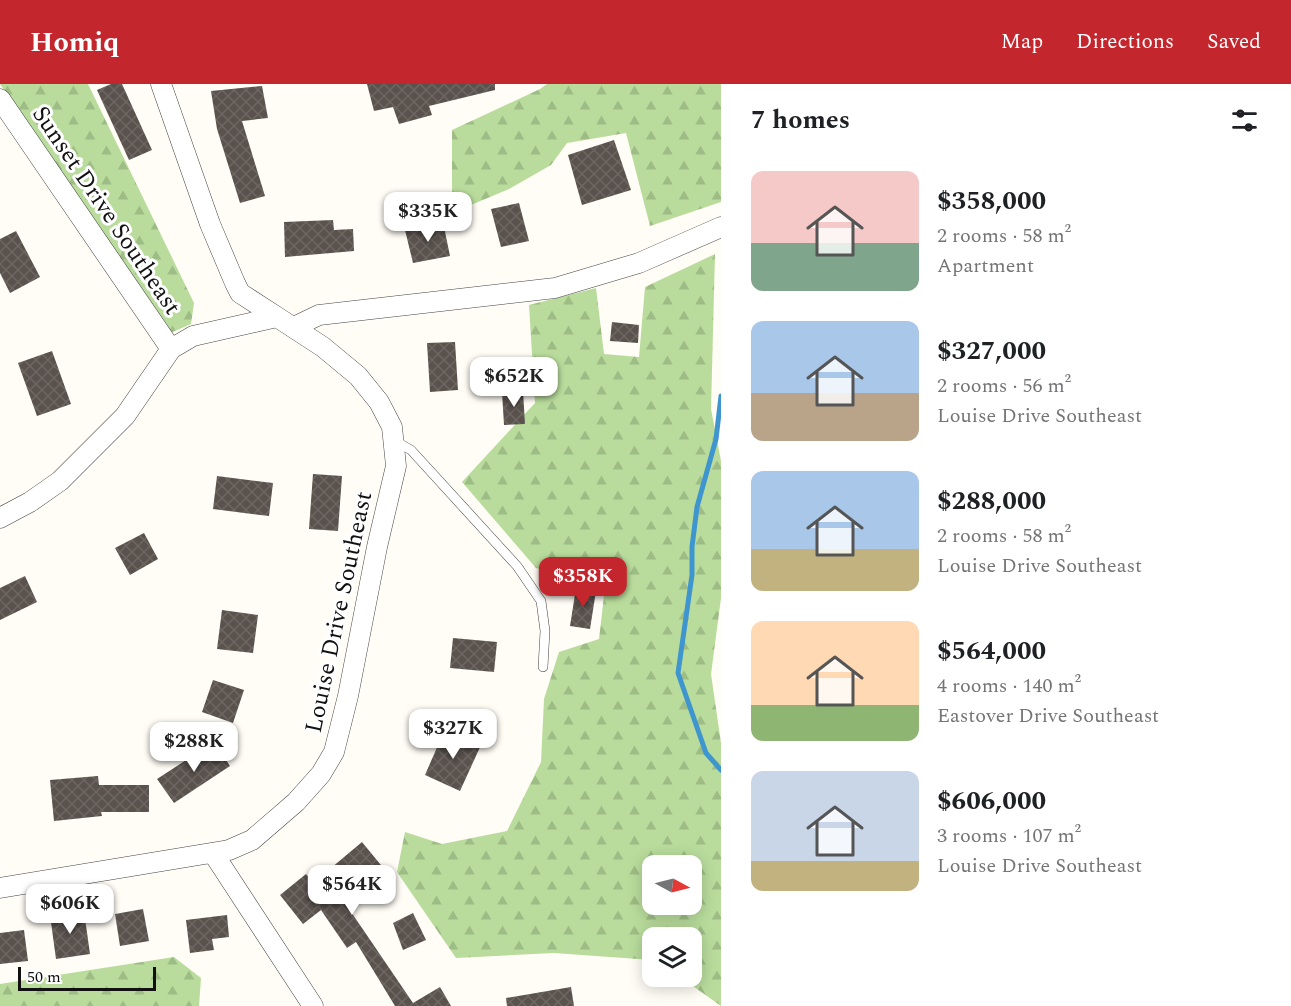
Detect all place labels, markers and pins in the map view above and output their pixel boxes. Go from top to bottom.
pin: $335K [386,192,470,243]
pin: $652K [472,357,556,408]
pin: $358K [541,557,625,608]
pin: $327K [411,709,495,760]
pin: $288K [152,722,236,773]
pin: $564K [310,865,394,916]
pin: $606K [28,884,112,935]

